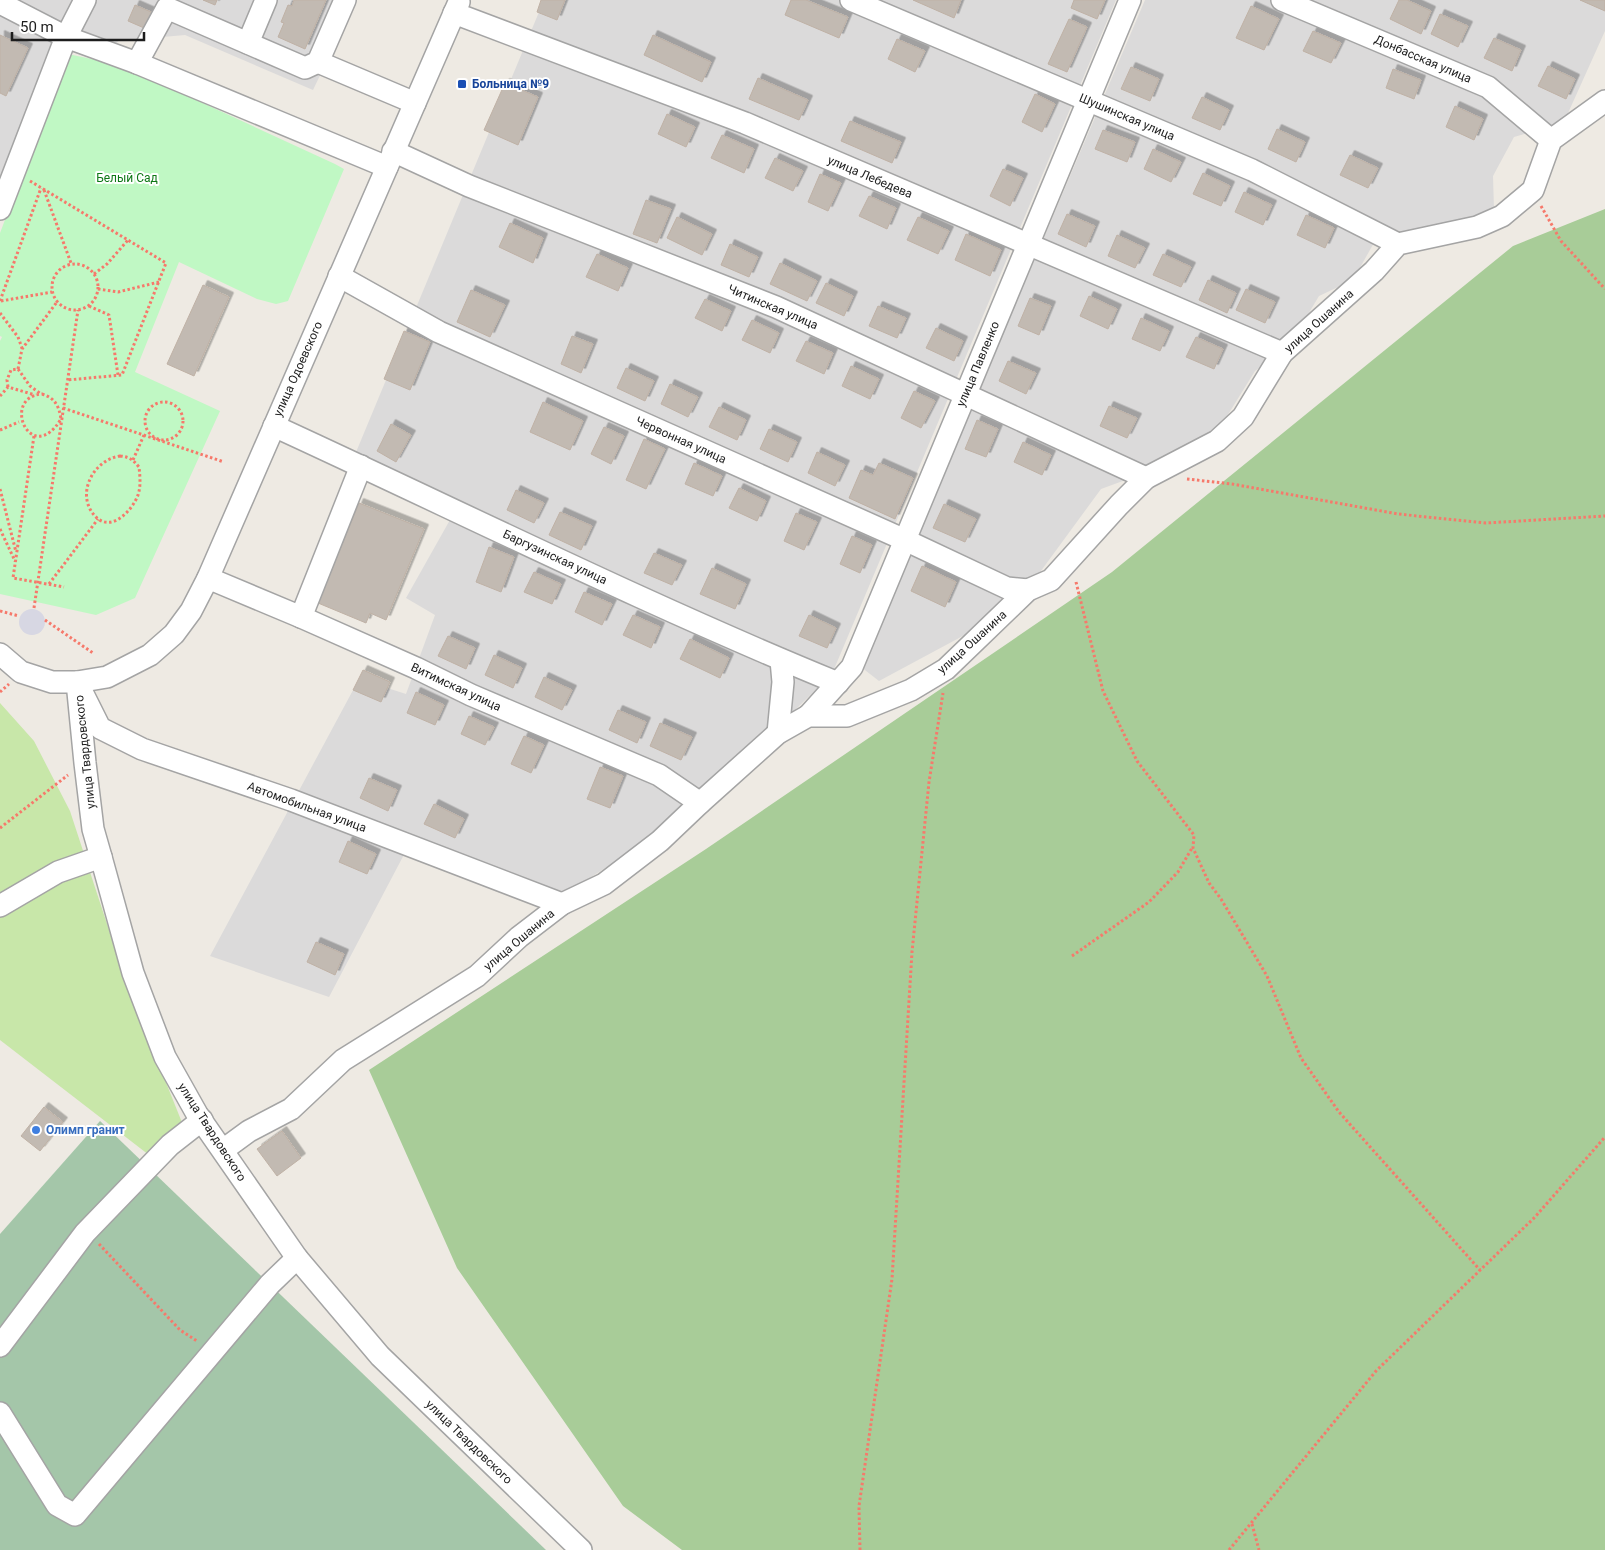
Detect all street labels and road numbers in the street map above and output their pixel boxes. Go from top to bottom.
street label: Донбасская улица [1372,32,1474,86]
street label: Шушинская улица [1077,91,1177,143]
street label: улица Лебедева [825,153,915,201]
street label: Читинская улица [726,282,820,332]
street label: улица Ошанина [1282,286,1356,356]
street label: улица Одоевского [271,319,325,419]
street label: улица Павленко [954,319,1002,409]
street label: Червонная улица [633,414,729,466]
street label: Баргузинская улица [501,527,609,587]
street label: улица Ошанина [935,607,1009,677]
street label: Витимская улица [409,660,503,714]
street label: улица Твардовского [72,694,98,810]
street label: Автомобильная улица [246,779,368,835]
street label: улица Ошанина [481,906,557,974]
street label: улица Твардовского [175,1080,249,1184]
street label: улица Твардовского [423,1397,515,1487]

